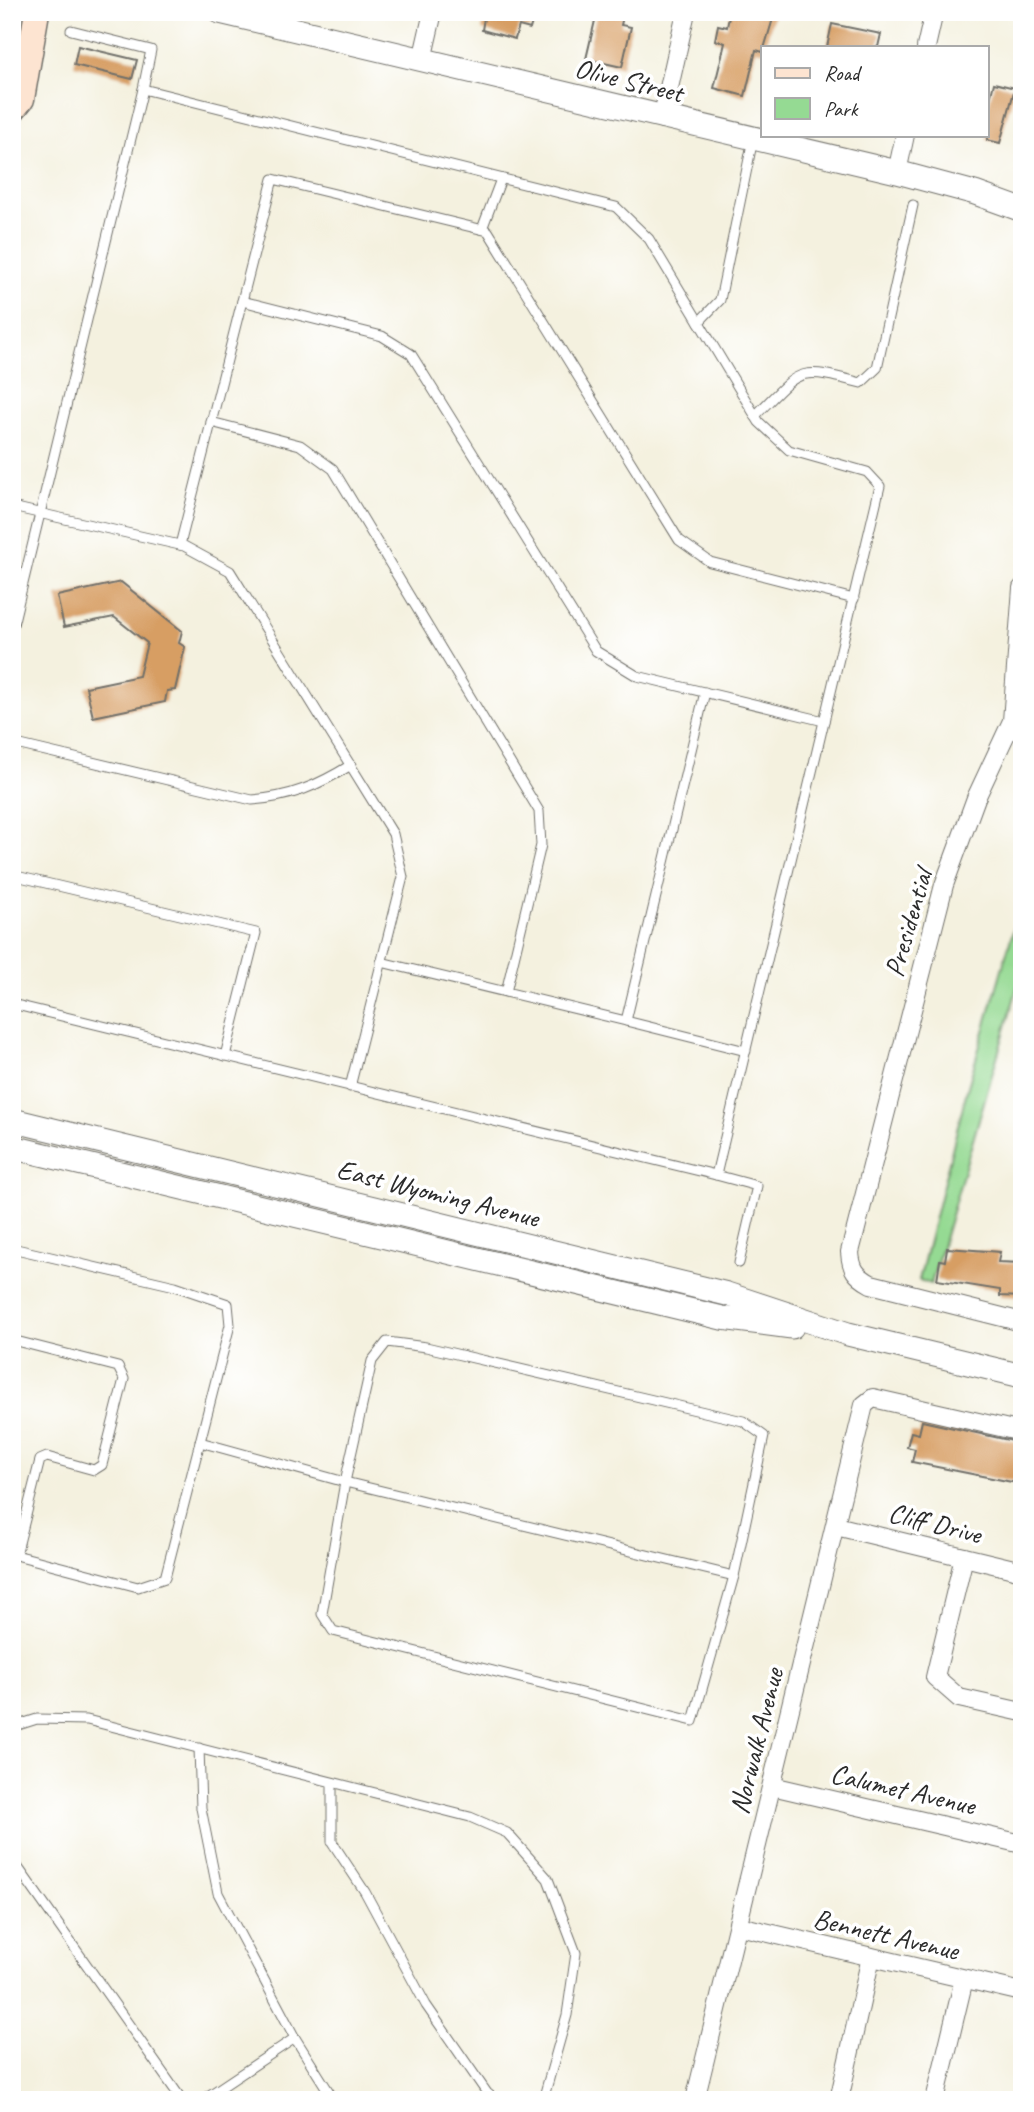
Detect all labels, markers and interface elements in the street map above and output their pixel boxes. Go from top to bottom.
legend [761,46,988,136]
street label: Olive Street [571,50,689,111]
text: Road [824,60,863,86]
text: Park [824,96,859,122]
street label: Presidential [876,860,941,981]
street label: East Wyoming Avenue [333,1151,544,1235]
street label: Cliff Drive [885,1495,987,1552]
street label: Norwalk Avenue [721,1663,791,1817]
street label: Calumet Avenue [827,1755,980,1823]
street label: Bennett Avenue [810,1900,964,1968]

